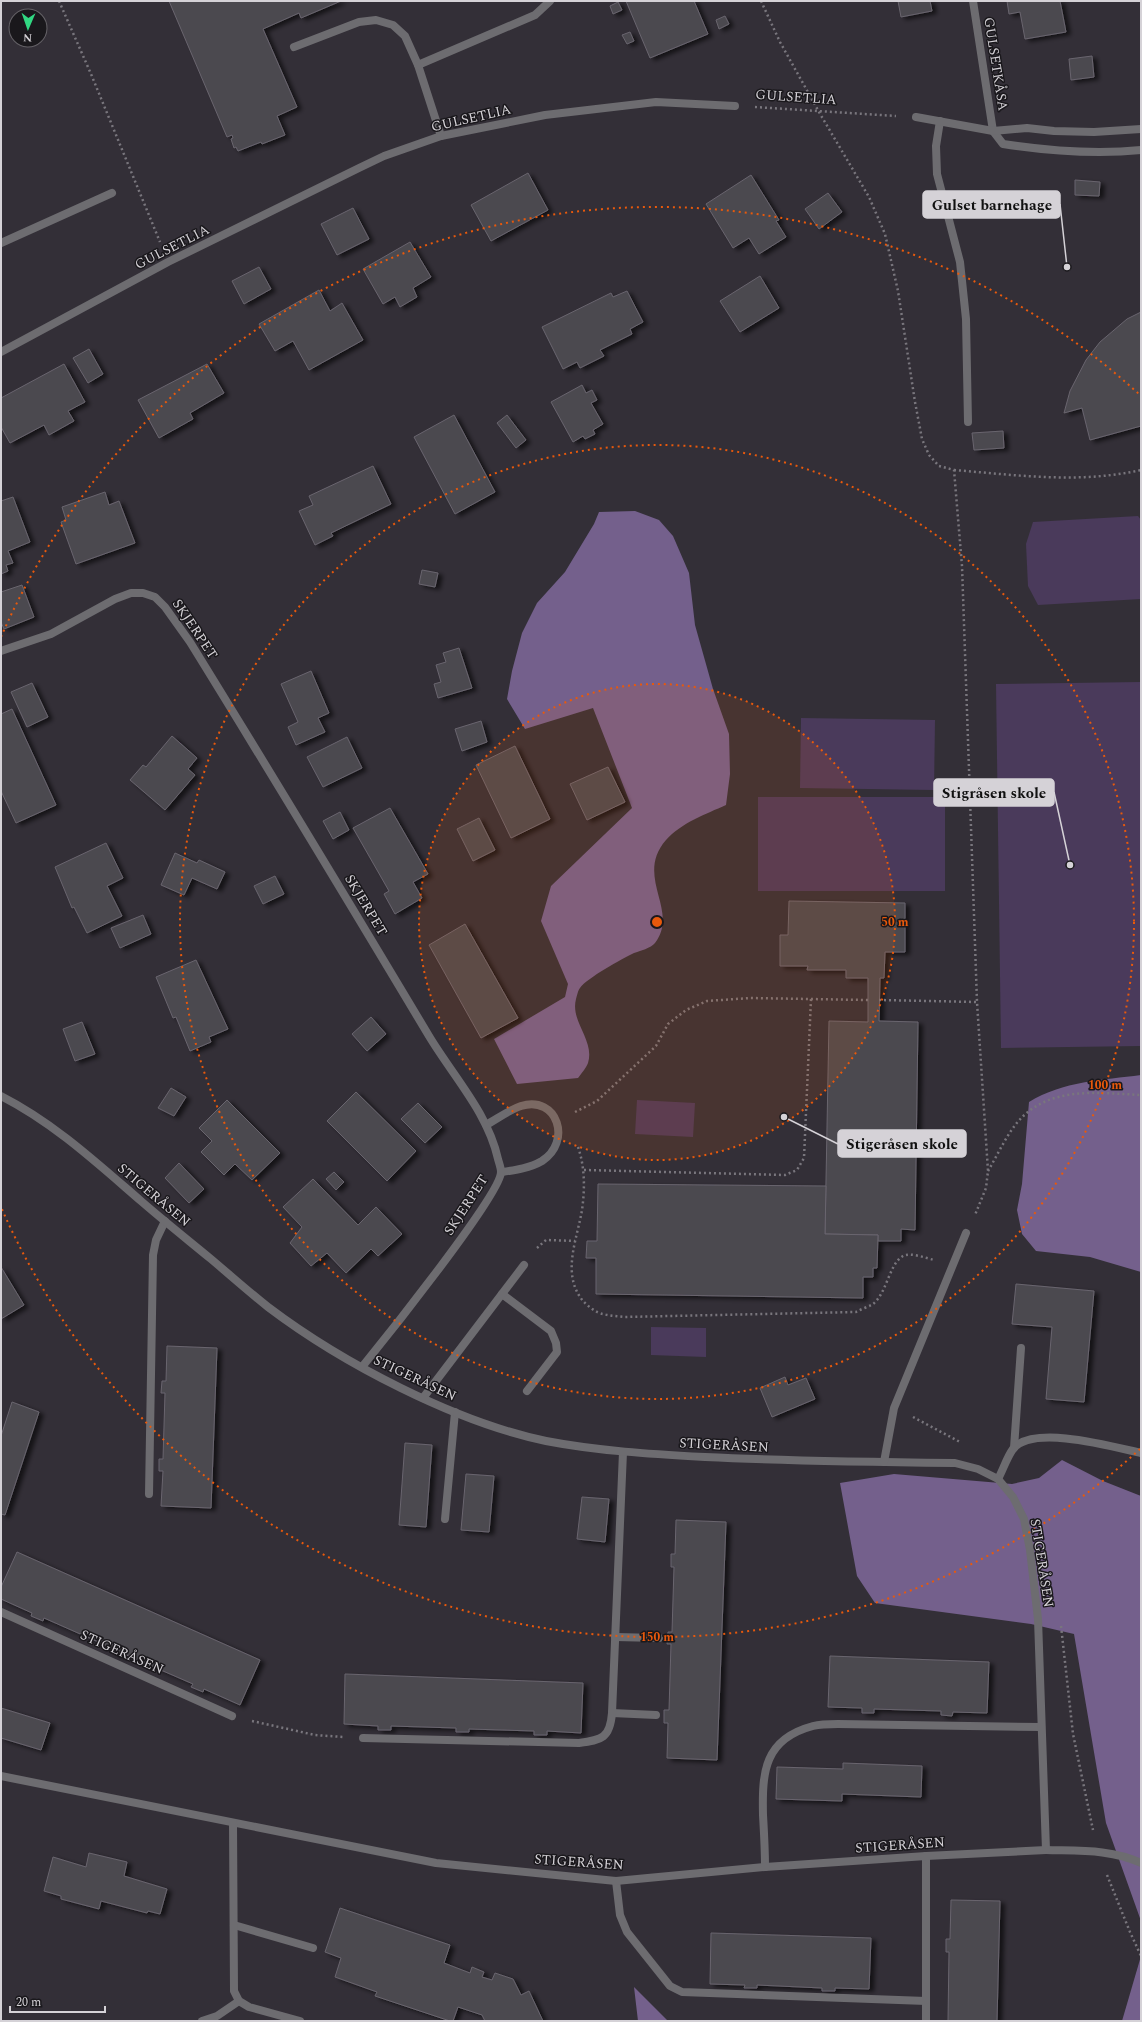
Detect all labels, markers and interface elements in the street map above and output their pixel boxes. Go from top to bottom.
north arrow [8,8,48,48]
street label: GULSETKÅSA [978,16,1014,113]
text: N [23,29,32,46]
street label: GULSETLIA [755,84,838,110]
street label: GULSETLIA [429,98,514,137]
callout: Gulset barnehage [923,191,1060,218]
text: Gulset barnehage [932,194,1052,217]
street label: GULSETLIA [131,219,213,275]
street label: SKJERPET [167,595,223,663]
callout: Stigråsen skole [934,779,1054,806]
text: Stigråsen skole [942,782,1046,805]
street label: SKJERPET [339,870,393,940]
text: 50 m [881,913,909,932]
centre of rings [650,915,664,929]
text: 100 m [1088,1076,1122,1095]
callout: Stigeråsen skole [838,1130,966,1157]
text: Stigeråsen skole [846,1133,958,1156]
street label: STIGERÅSEN [113,1158,195,1232]
street label: SKJERPET [438,1170,494,1240]
street label: STIGERÅSEN [370,1350,460,1406]
street label: STIGERÅSEN [679,1432,769,1458]
street label: STIGERÅSEN [1025,1517,1059,1609]
street label: STIGERÅSEN [77,1624,167,1680]
text: 150 m [640,1628,674,1647]
street label: STIGERÅSEN [855,1831,945,1859]
street label: STIGERÅSEN [534,1848,624,1876]
scale bar [10,1988,105,2014]
text: 20 m [16,1993,41,2012]

